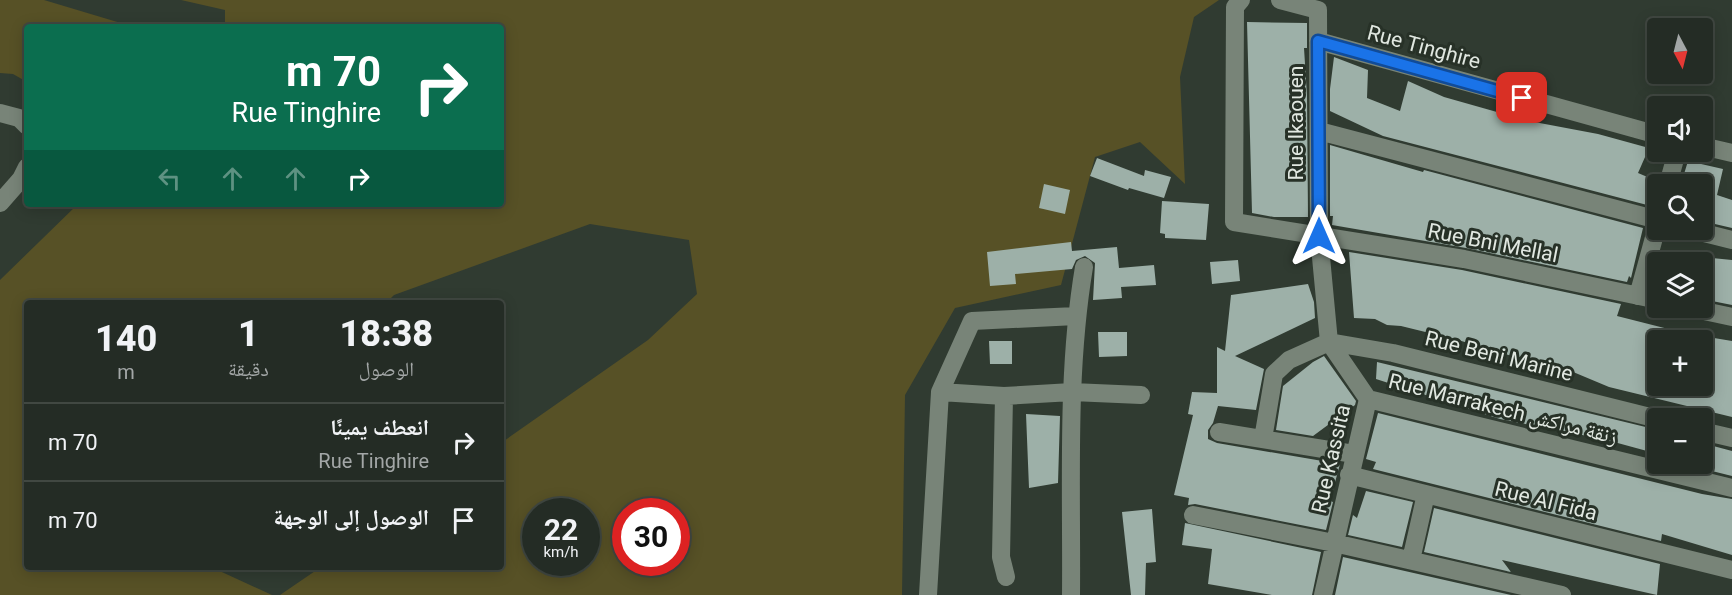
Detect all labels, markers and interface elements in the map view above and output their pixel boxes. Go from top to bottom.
north arrow [1647,18,1713,84]
map controls [1647,18,1713,474]
street label: Rue Tinghire [1365,20,1483,74]
text: 70 m [286,47,381,96]
icon: right [402,48,480,126]
street label: Rue Ikaouen [1284,66,1308,180]
pin [1496,72,1547,123]
icon: arrive [1505,81,1538,114]
button: sound [1647,96,1713,162]
text: Rue Tinghire [232,97,381,129]
icon: left [153,162,186,195]
icon: ahead [216,162,249,195]
icon: ahead [279,162,312,195]
icon: right [342,162,375,195]
button: search [1647,174,1713,240]
position arrow [1287,204,1351,268]
street label: Rue Bni Mellal [1426,219,1560,267]
button: layers [1647,252,1713,318]
text: 1 [238,313,259,355]
text: 18:38 [340,313,433,355]
text: 140 [95,318,157,360]
street label: Rue Beni Marine [1422,326,1576,386]
button: + [1647,330,1713,396]
text: دقيقة [228,357,269,381]
text: الوصول [359,357,414,381]
text: m [117,360,135,384]
street label: Rue Marrakech زنقة مراكش [1386,369,1620,450]
street label: Rue Kassita [1307,402,1355,516]
button: − [1647,408,1713,474]
text: انعطف يمينًا [330,415,429,440]
icon: right [447,426,480,459]
text: 70 m [48,430,98,455]
text: Rue Tinghire [318,449,429,473]
street label: Rue Al Fida [1492,477,1600,525]
speed limit sign: 30 [612,498,690,576]
icon: arrive [447,504,480,537]
text: الوصول إلى الوجهة [273,505,429,530]
text: 70 m [48,508,98,533]
text: 22 [544,512,578,547]
text: km/h [543,543,579,561]

